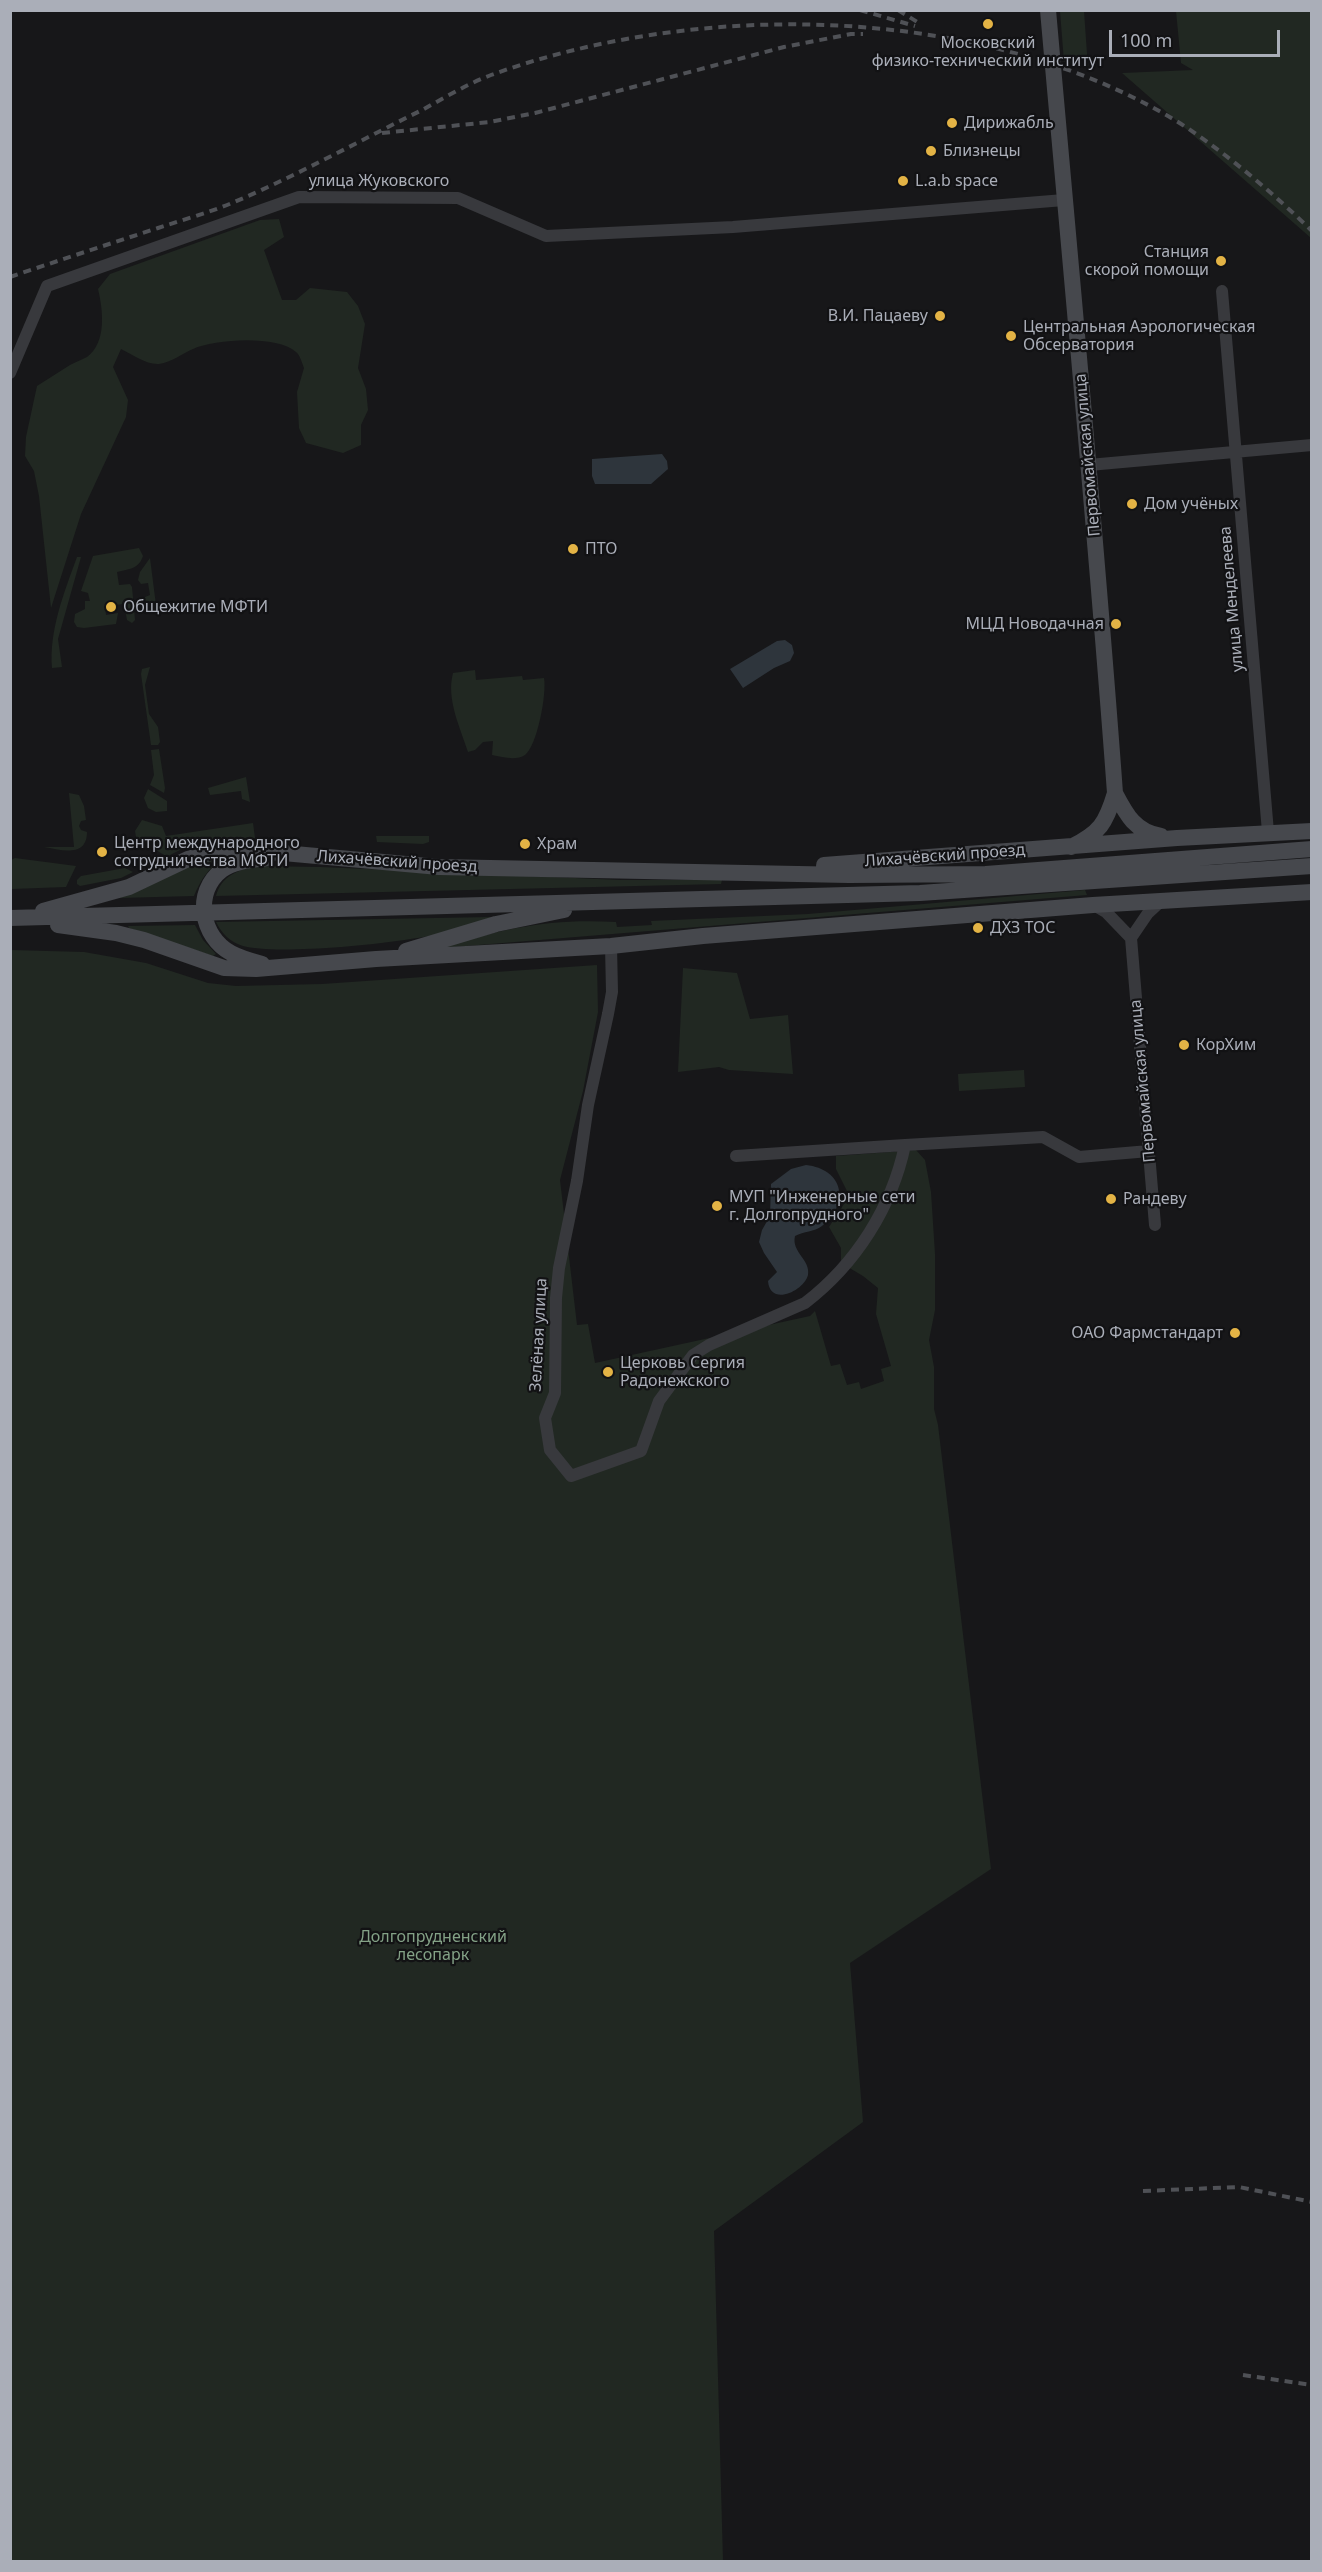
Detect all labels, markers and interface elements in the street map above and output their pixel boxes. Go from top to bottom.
marker: Московский физико-технический институт [981,17,995,31]
scale bar [1112,18,1283,56]
text: 100 m [1120,28,1172,52]
place label: Московский физико-технический институт [872,33,1104,71]
place label: Дирижабль [964,113,1054,133]
marker: Дирижабль [945,116,959,130]
place label: Близнецы [943,141,1021,161]
marker: Близнецы [924,144,938,158]
street label: улица Жуковского [309,171,449,191]
place label: L.a.b space [915,171,998,191]
marker: L.a.b space [896,174,910,188]
place label: Станция скорой помощи [1085,242,1209,280]
marker: Станция скорой помощи [1214,254,1228,268]
place label: В.И. Пацаеву [828,306,928,326]
marker: В.И. Пацаеву [933,309,947,323]
place label: Центральная Аэрологическая Обсерватория [1023,317,1255,355]
marker: Центральная Аэрологическая Обсерватория [1004,329,1018,343]
street label: Первомайская улица [1071,373,1105,537]
place label: Дом учёных [1144,494,1238,514]
marker: Дом учёных [1125,497,1139,511]
street label: улица Менделеева [1216,525,1248,673]
place label: ПТО [585,539,617,559]
marker: ПТО [566,542,580,556]
place label: Общежитие МФТИ [123,597,268,617]
marker: Общежитие МФТИ [104,600,118,614]
place label: МЦД Новодачная [965,614,1104,634]
marker: МЦД Новодачная [1109,617,1123,631]
place label: Центр международного сотрудничества МФТИ [114,833,300,871]
place label: Храм [537,834,577,854]
marker: Храм [518,837,532,851]
street label: Лихачёвский проезд [864,841,1026,871]
marker: Центр международного сотрудничества МФТИ [95,845,109,859]
street label: Лихачёвский проезд [316,847,478,877]
place label: ДХЗ ТОС [990,918,1055,938]
marker: ДХЗ ТОС [971,921,985,935]
street label: Первомайская улица [1126,999,1160,1163]
place label: КорХим [1196,1035,1256,1055]
marker: КорХим [1177,1038,1191,1052]
place label: МУП "Инженерные сети г. Долгопрудного" [729,1187,915,1225]
place label: Рандеву [1123,1189,1187,1209]
marker: Рандеву [1104,1192,1118,1206]
marker: МУП "Инженерные сети г. Долгопрудного" [710,1199,724,1213]
street label: Зелёная улица [526,1278,552,1392]
place label: ОАО Фармстандарт [1071,1323,1223,1343]
marker: ОАО Фармстандарт [1228,1326,1242,1340]
place label: Церковь Сергия Радонежского [620,1353,745,1391]
marker: Церковь Сергия Радонежского [601,1365,615,1379]
park label: Долгопрудненский лесопарк [359,1927,507,1965]

